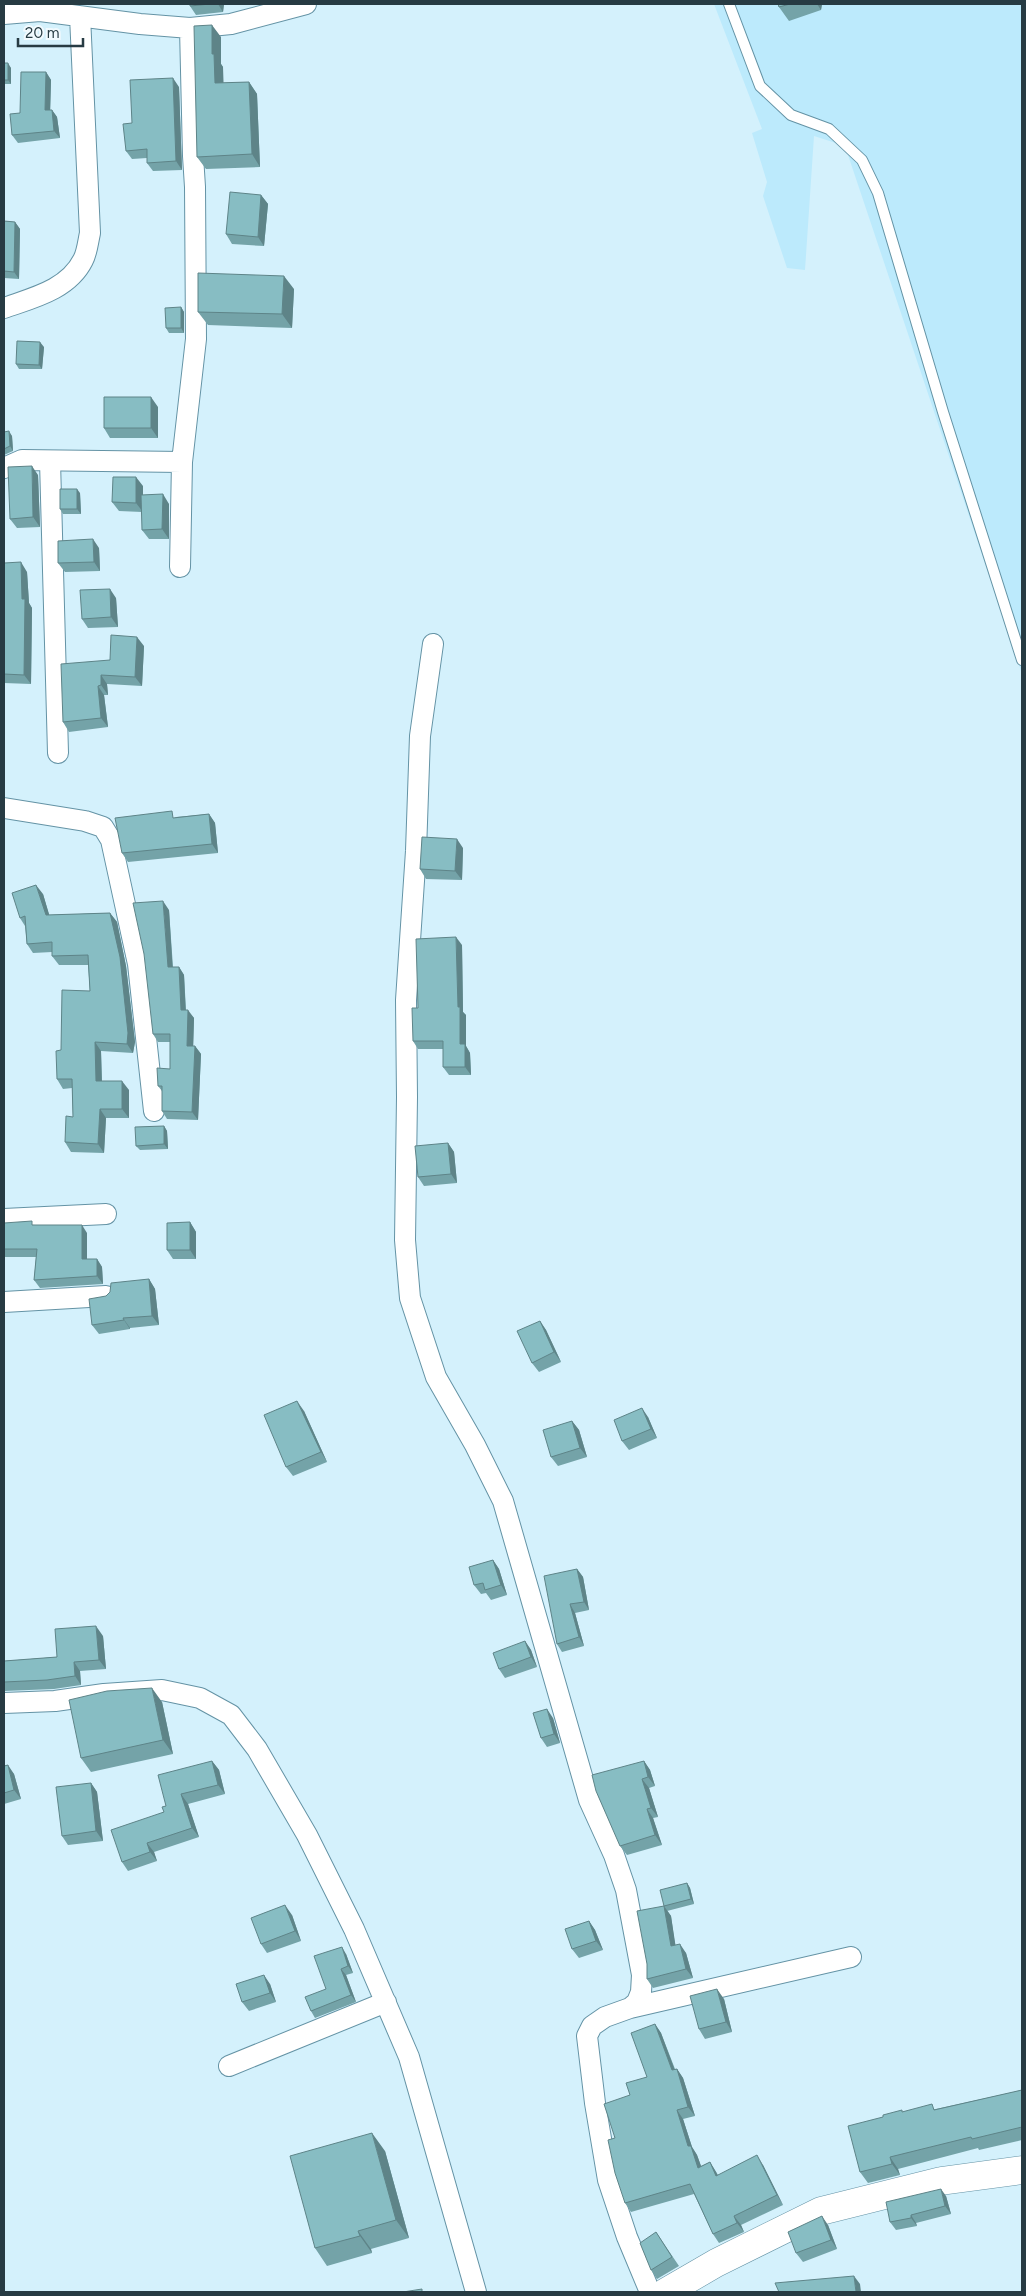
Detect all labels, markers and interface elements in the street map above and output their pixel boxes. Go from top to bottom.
scale bar [18,15,82,47]
text: 20 m [25,24,59,42]

